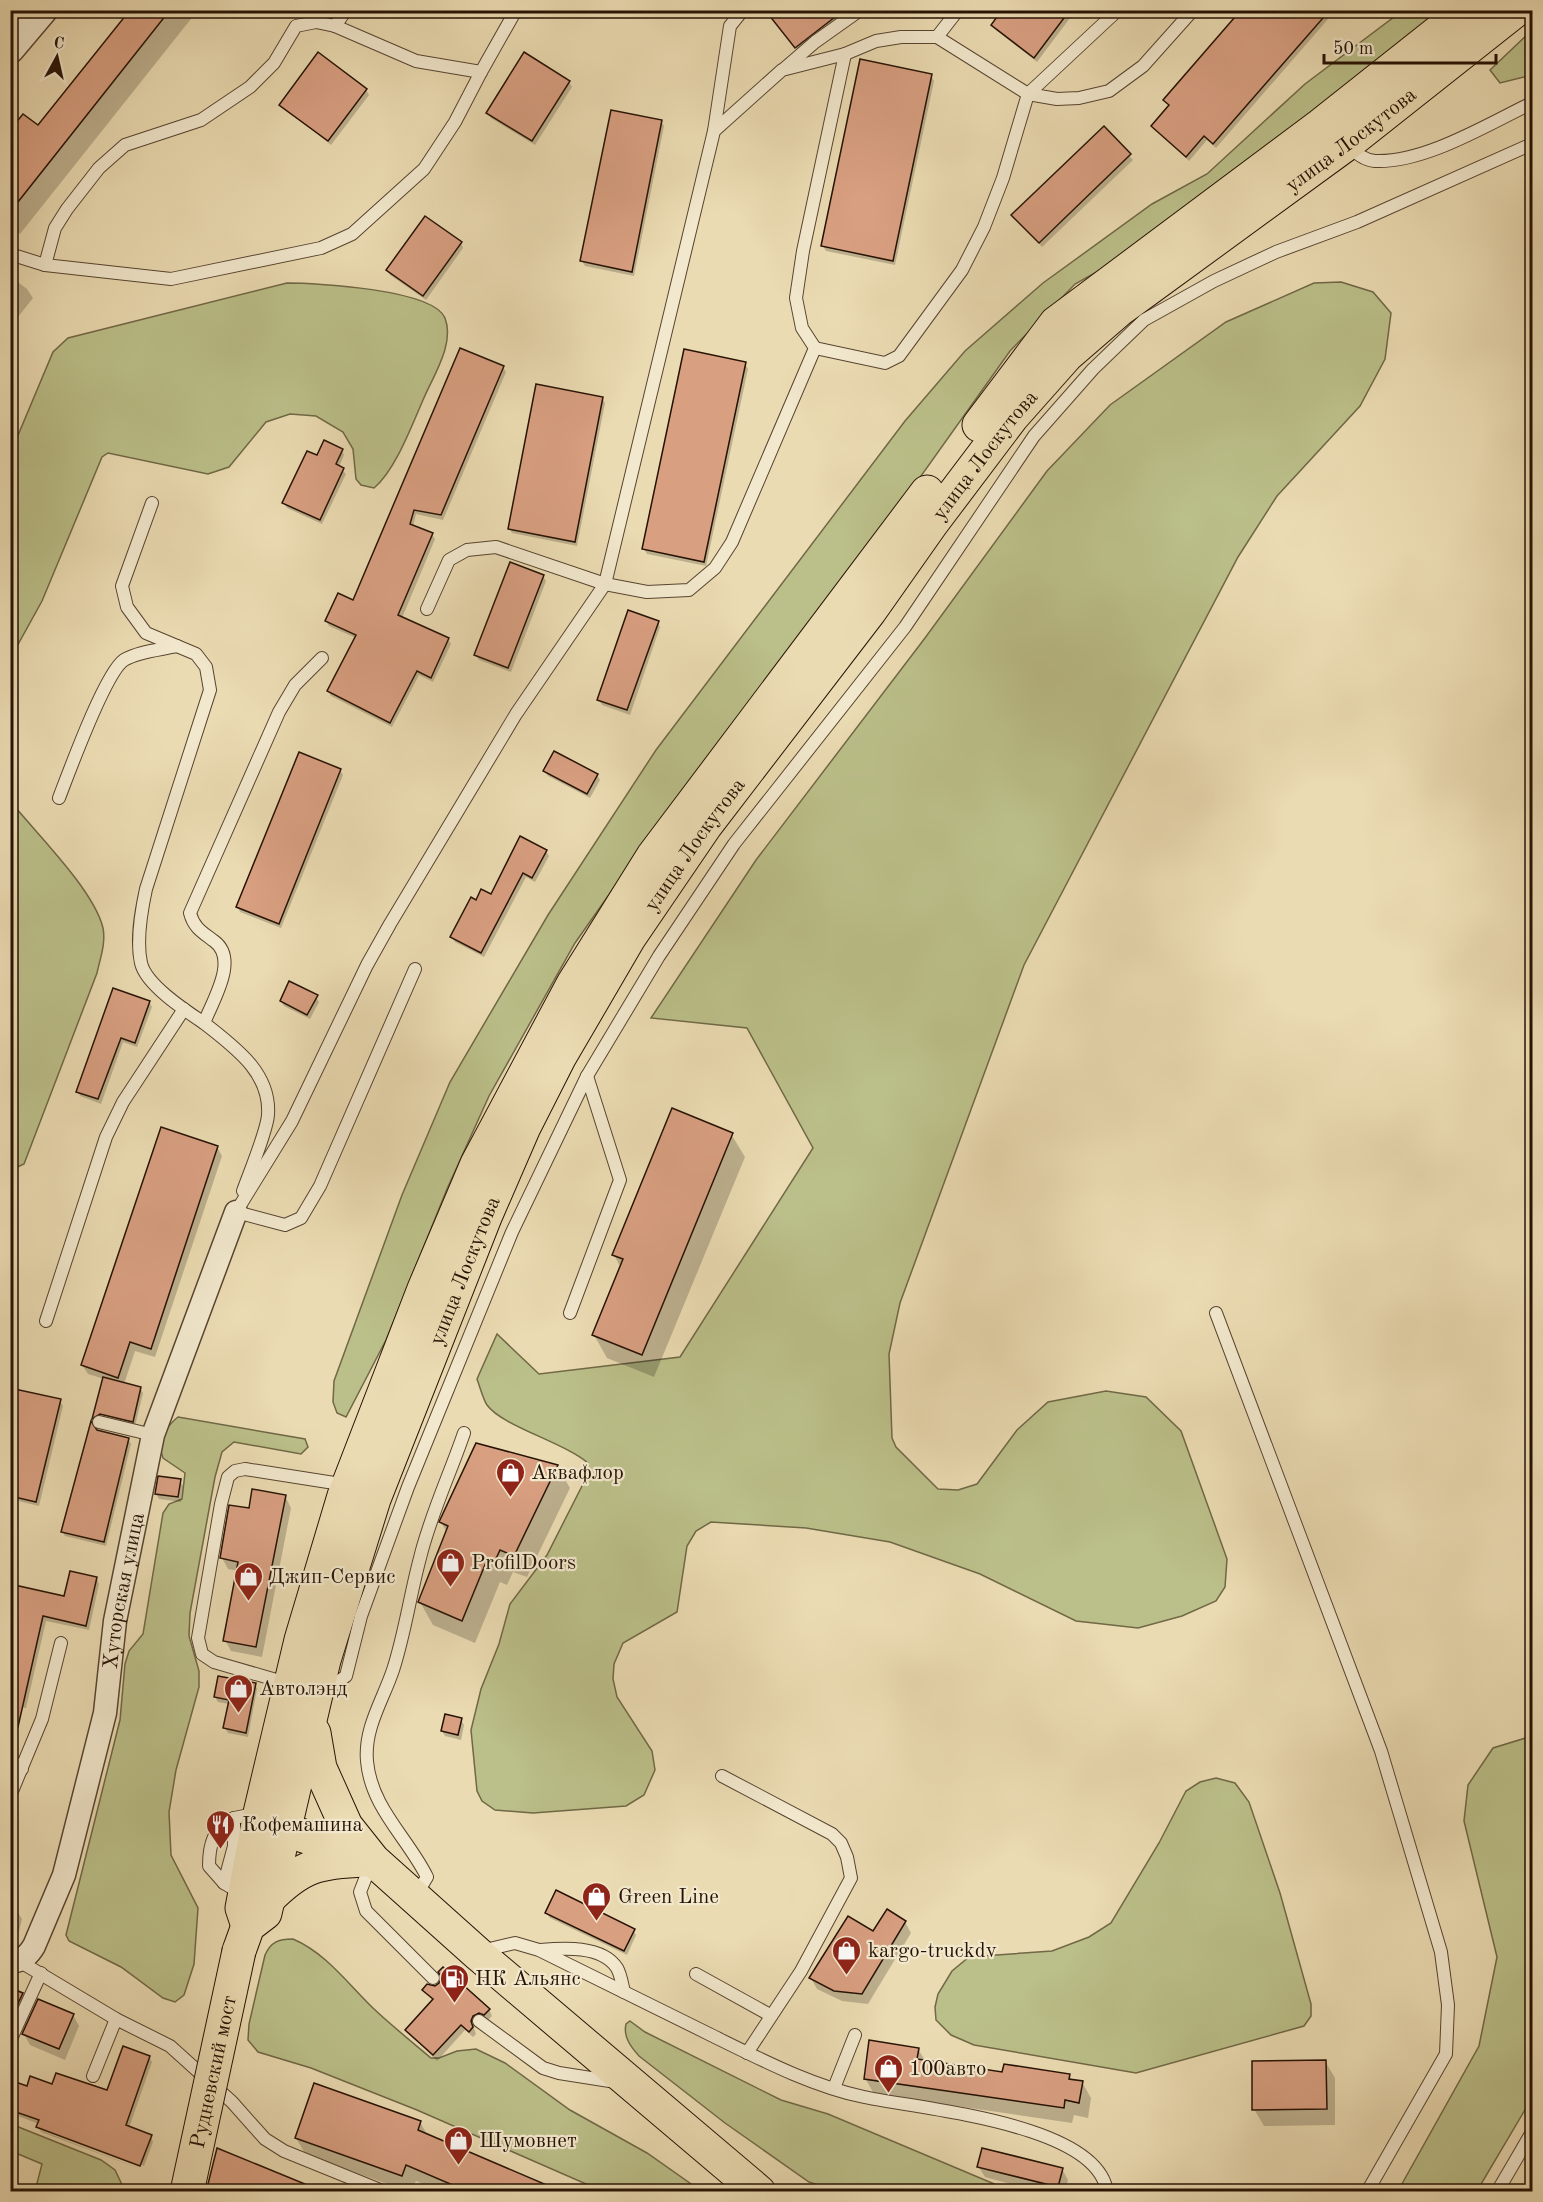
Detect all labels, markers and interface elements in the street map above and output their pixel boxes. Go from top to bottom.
north arrow [27,27,87,87]
scale bar [1324,27,1496,65]
text: С [52,35,65,53]
text: 50 m [1333,40,1373,58]
street label: улица Лоскутова [1282,84,1421,197]
street label: улица Лоскутова [929,387,1043,525]
street label: улица Лоскутова [641,775,750,916]
street label: улица Лоскутова [427,1194,505,1348]
shop icon: Аквафлор [494,1456,526,1498]
place label: Аквафлор [531,1463,624,1484]
street label: Хуторская улица [101,1511,149,1670]
shop icon: ProfilDoors [434,1546,466,1588]
place label: ProfilDoors [471,1553,576,1574]
shop icon: Джип-Сервис [232,1560,264,1602]
place label: Джип-Сервис [269,1567,395,1588]
shop icon: Автолэнд [222,1672,254,1714]
place label: Автолэнд [259,1679,348,1700]
restaurant icon: Кофемашина [205,1808,237,1850]
place label: Кофемашина [242,1815,363,1836]
shop icon: Green Line [581,1880,613,1922]
place label: Green Line [618,1887,719,1908]
shop icon: kargo-truckdv [831,1934,863,1976]
place label: kargo-truckdv [868,1941,997,1962]
fuel station icon: НК Альянс [438,1962,470,2004]
place label: НК Альянс [475,1969,581,1990]
street label: Рудневский мост [188,1994,241,2150]
shop icon: 100авто [872,2052,904,2094]
place label: 100авто [909,2059,986,2080]
shop icon: Шумовнет [442,2124,474,2166]
place label: Шумовнет [479,2131,577,2152]

